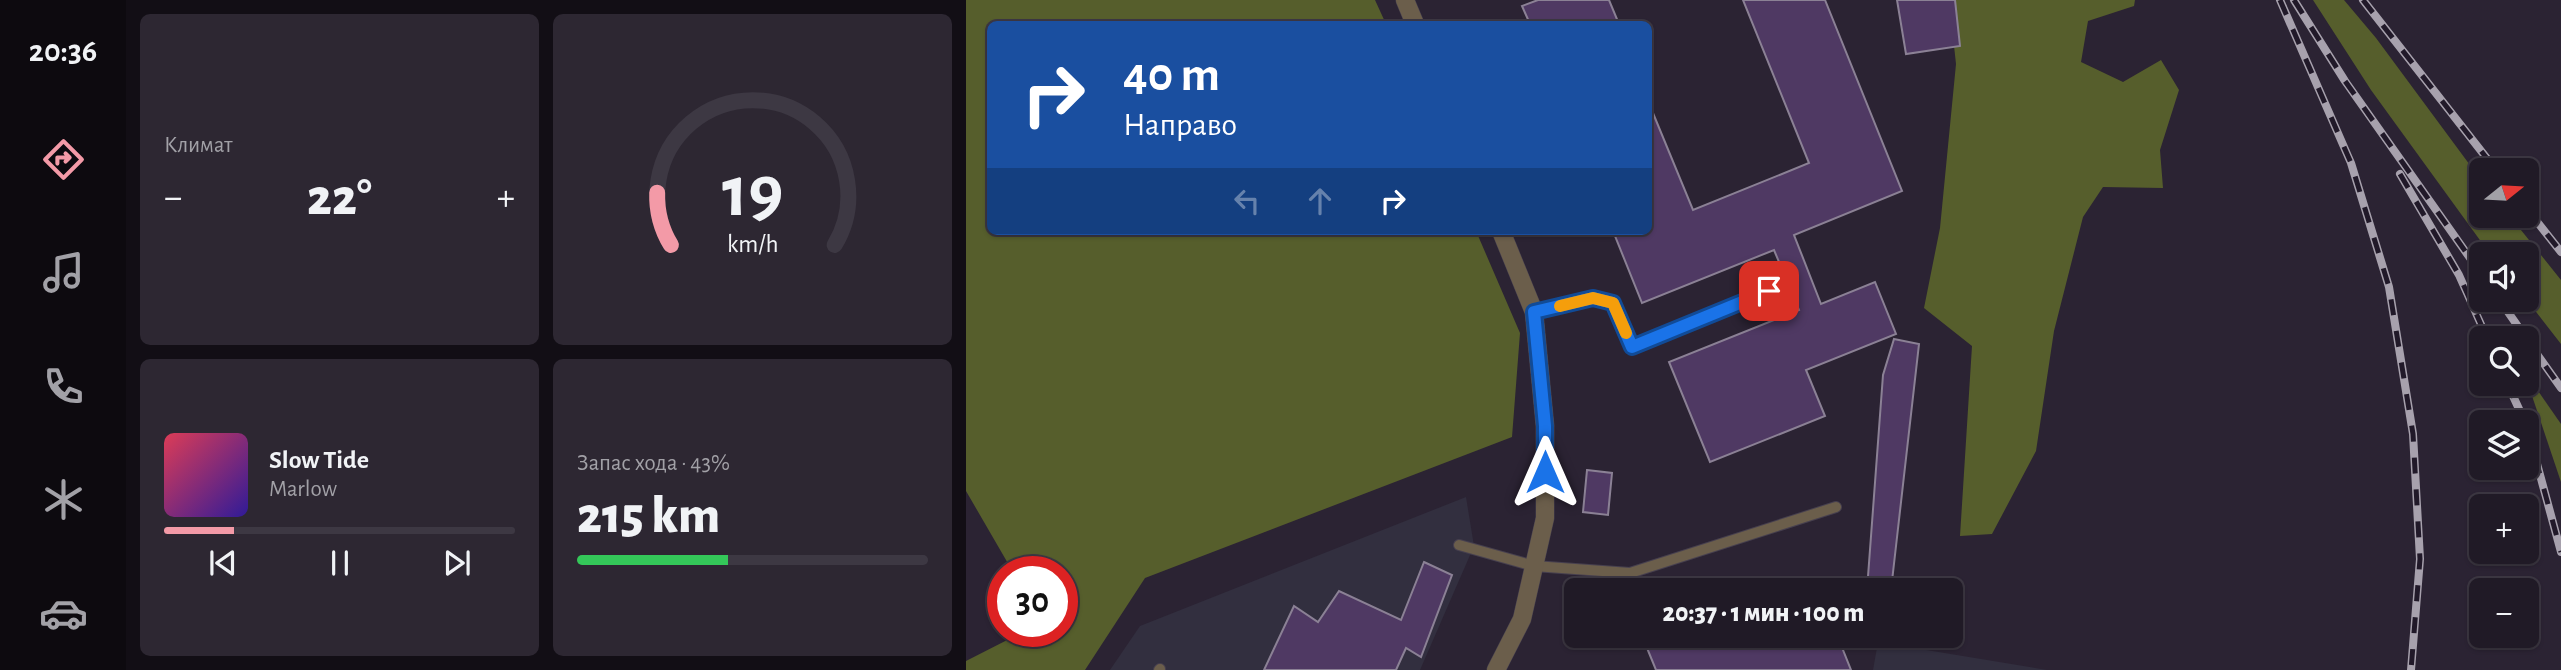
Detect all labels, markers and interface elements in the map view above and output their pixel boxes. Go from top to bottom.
text: 20:36 [29,35,97,67]
icon: right [1008,49,1099,140]
text: 40 m [1123,51,1220,100]
text: Направо [1123,109,1237,141]
text: Климат [164,134,233,157]
icon: directions [39,135,88,184]
text: 19 [722,158,783,231]
north arrow [2469,158,2539,228]
map controls [2469,158,2539,648]
text: 22° [307,172,372,224]
text: − [164,179,182,217]
text: + [497,179,515,217]
icon: left [1228,182,1266,220]
icon: ahead [1301,182,1339,220]
icon: right [1374,182,1412,220]
text: km/h [727,232,778,257]
button: sound [2469,242,2539,312]
icon: music [39,248,88,297]
pin [1739,261,1799,321]
icon: arrive [1750,272,1788,310]
button: search [2469,326,2539,396]
icon: phone [39,362,88,411]
button: layers [2469,410,2539,480]
position arrow [1508,435,1582,509]
text: Slow Tide [269,447,369,473]
text: Запас хода · 43% [577,452,730,475]
icon: climate [39,475,88,524]
text: Marlow [269,478,337,501]
text: 215 km [577,490,720,542]
button: + [2469,494,2539,564]
icon: previous [204,544,242,582]
icon: pause [321,544,359,582]
icon: next [438,544,476,582]
speed limit sign: 30 [987,556,1078,647]
button: − [2469,578,2539,648]
icon: car [39,589,88,638]
text: 20:37 · 1 мин · 100 m [1663,600,1864,626]

